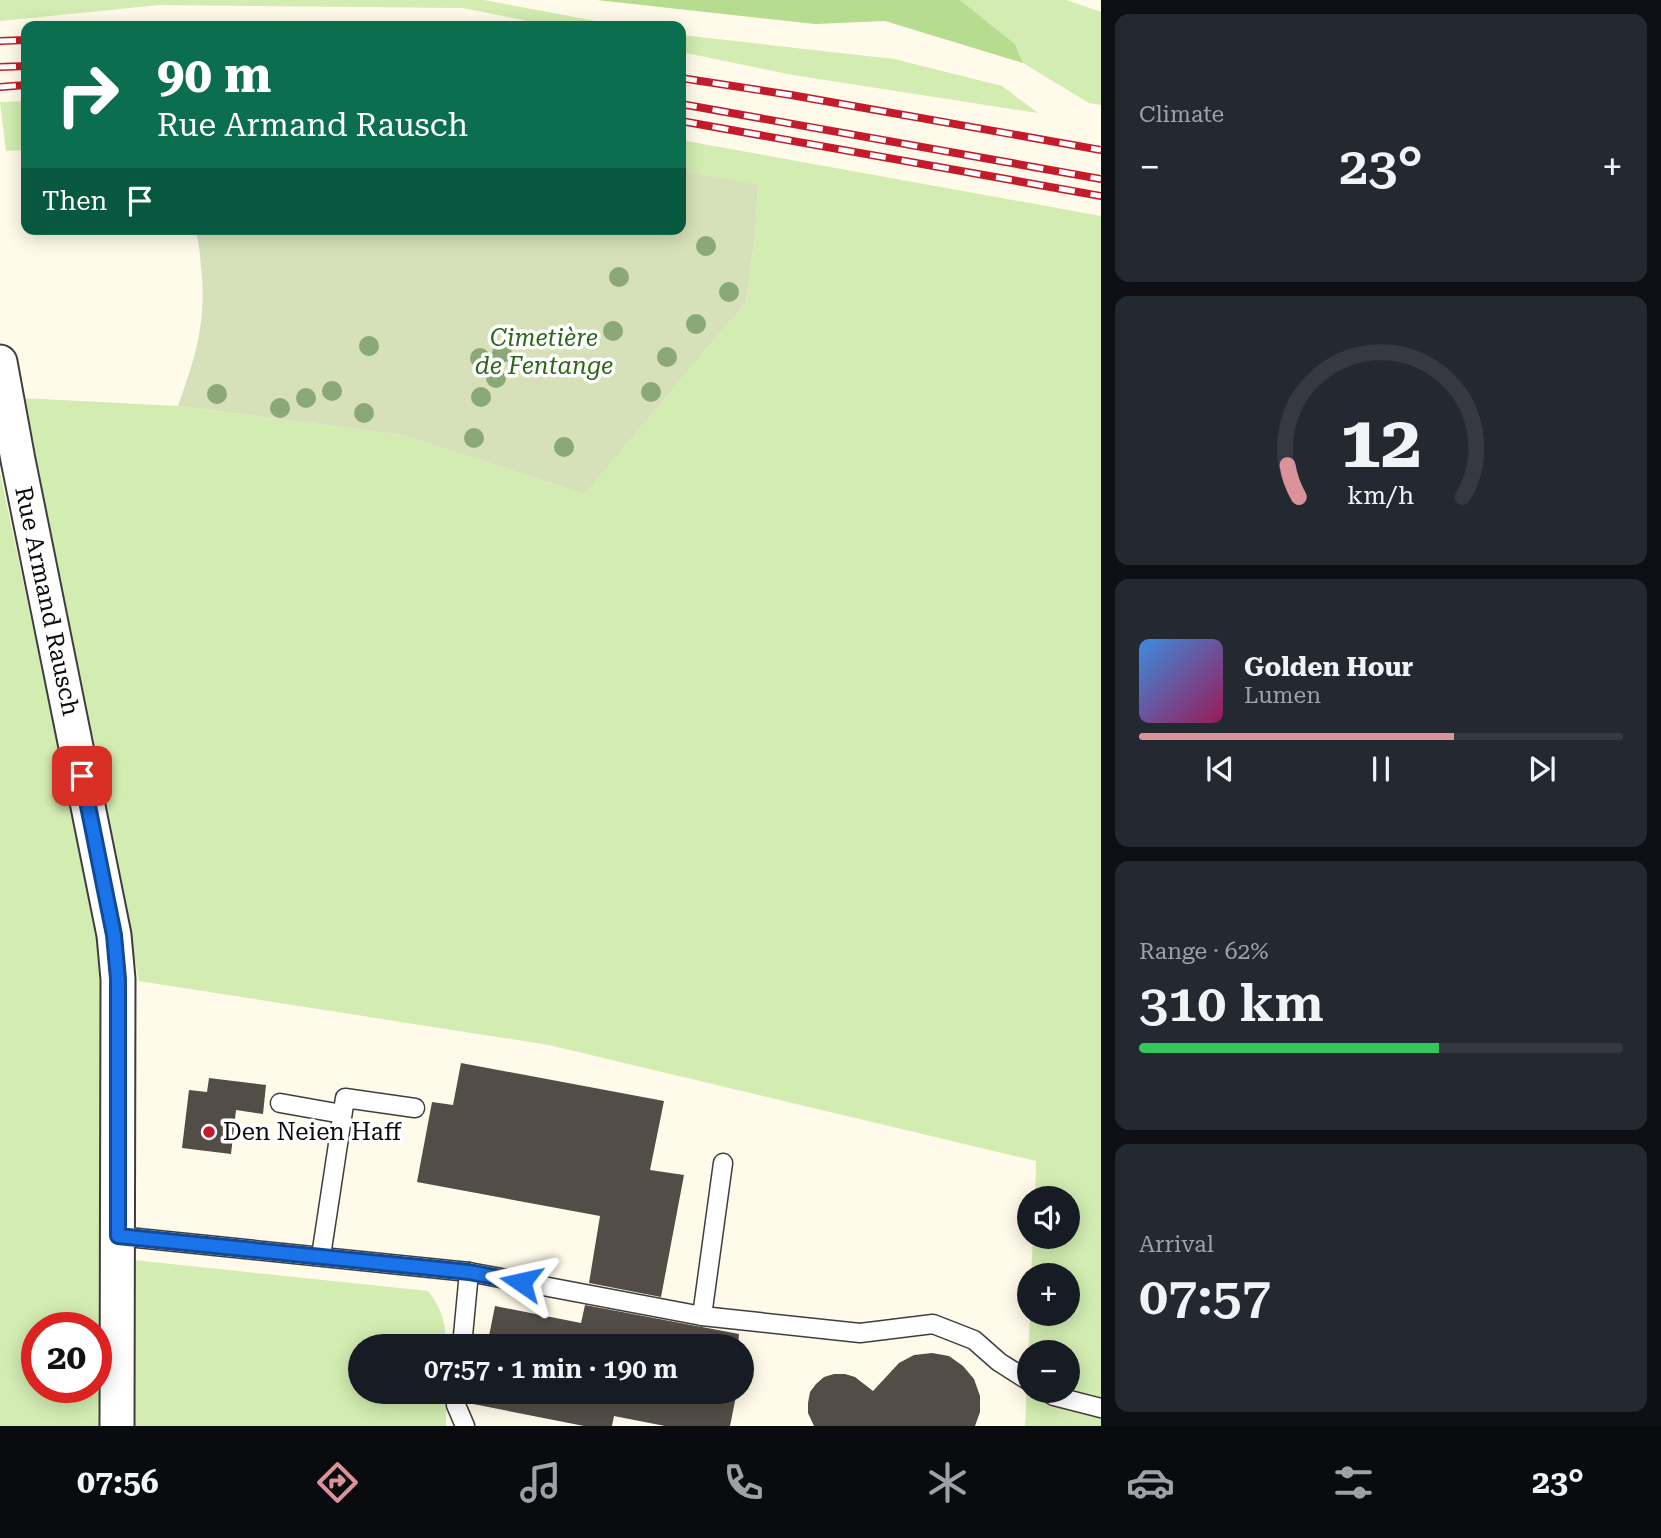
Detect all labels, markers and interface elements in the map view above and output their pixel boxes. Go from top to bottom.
text: 90 m [157,47,272,104]
icon: right [42,49,133,140]
text: Climate [1139,101,1224,128]
text: Rue Armand Rausch [157,106,468,144]
text: 23° [1339,136,1423,197]
text: − [1139,145,1160,189]
text: + [1602,145,1623,189]
icon: arrive [121,182,159,220]
text: Then [42,186,107,216]
park label: Cimetière de Fentange [475,324,613,380]
text: 12 [1340,400,1422,485]
text: km/h [1348,480,1414,509]
street label: Rue Armand Rausch [9,484,85,718]
text: Golden Hour [1244,652,1413,682]
text: Lumen [1244,682,1321,709]
pin [52,746,112,806]
icon: previous [1201,750,1239,788]
icon: pause [1362,750,1400,788]
icon: next [1523,750,1561,788]
icon: arrive [63,757,101,795]
text: Range · 62% [1139,938,1268,965]
text: 310 km [1139,973,1324,1034]
place label: Den Neien Haff [223,1118,402,1146]
marker: Den Neien Haff [201,1124,217,1140]
map controls [1017,1186,1080,1403]
button: sound [1017,1186,1080,1249]
text: Arrival [1139,1231,1214,1258]
position arrow [484,1245,558,1319]
button: + [1017,1263,1080,1326]
text: 07:57 [1139,1266,1271,1327]
speed limit sign: 20 [21,1312,112,1403]
button: − [1017,1340,1080,1403]
text: 07:57 · 1 min · 190 m [424,1354,678,1384]
icon: directions [313,1458,362,1507]
icon: music [516,1458,565,1507]
icon: phone [719,1458,768,1507]
icon: climate [923,1458,972,1507]
icon: car [1126,1458,1175,1507]
icon: filters [1329,1458,1378,1507]
text: 07:56 [77,1463,159,1501]
text: 23° [1532,1463,1584,1501]

